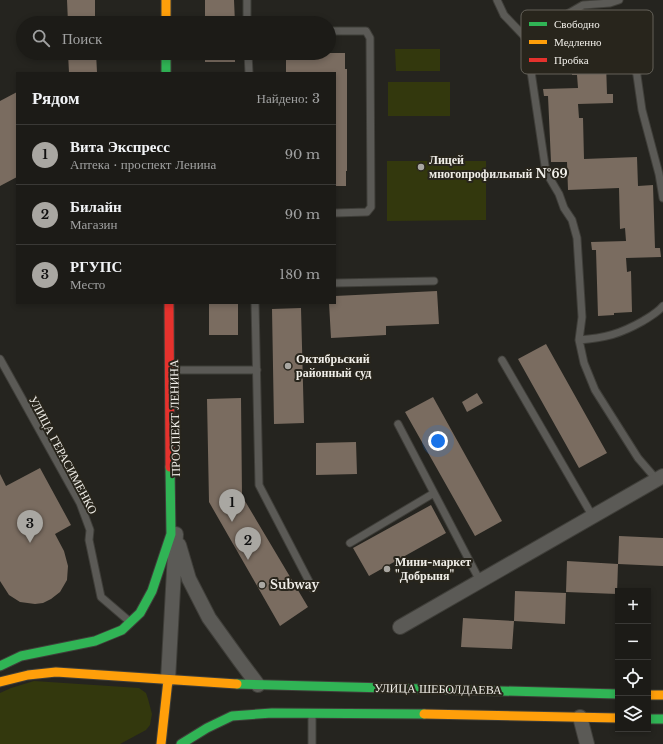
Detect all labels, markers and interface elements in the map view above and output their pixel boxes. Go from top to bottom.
legend [521,10,653,74]
search box [16,16,336,60]
text: Свободно [554,17,600,31]
icon: search [30,27,52,49]
text: Поиск [62,29,102,48]
text: Медленно [554,35,602,49]
text: Пробка [554,53,589,67]
text: Рядом [32,88,80,109]
text: Найдено: 3 [257,90,320,107]
text: Вита Экспресс [70,137,170,156]
text: 1 [42,146,48,163]
text: 90 m [285,146,320,163]
place label: Лицей многопрофильный №69 [429,152,568,181]
text: Аптека · проспект Ленина [70,156,216,173]
marker: Лицей многопрофильный №69 [416,162,426,172]
text: Билайн [70,197,122,216]
text: 2 [41,206,49,223]
text: 90 m [285,206,320,223]
text: Магазин [70,216,117,233]
text: РГУПС [70,257,122,276]
text: 3 [41,266,49,283]
text: 180 m [279,266,320,283]
text: Место [70,276,105,293]
place label: Октябрьский районный суд [296,351,371,380]
street label: ПРОСПЕКТ ЛЕНИНА [166,359,183,477]
marker: Октябрьский районный суд [283,361,293,371]
street label: УЛИЦА ГЕРАСИМЕНКО [26,393,101,517]
your location [428,431,448,451]
pin: 1 [219,489,245,522]
pin: 3 [17,510,43,543]
pin: 2 [235,527,261,560]
place label: Мини-маркет "Добрыня" [395,554,471,583]
marker: Мини-маркет "Добрыня" [382,564,392,574]
place label: Subway [270,577,319,592]
marker: Subway [257,580,267,590]
map controls [615,588,651,732]
button: + [615,588,651,624]
button: − [615,624,651,660]
button: locate [615,660,651,696]
street label: УЛИЦА ШЕБОЛДАЕВА [374,680,502,697]
button: layers [615,696,651,732]

